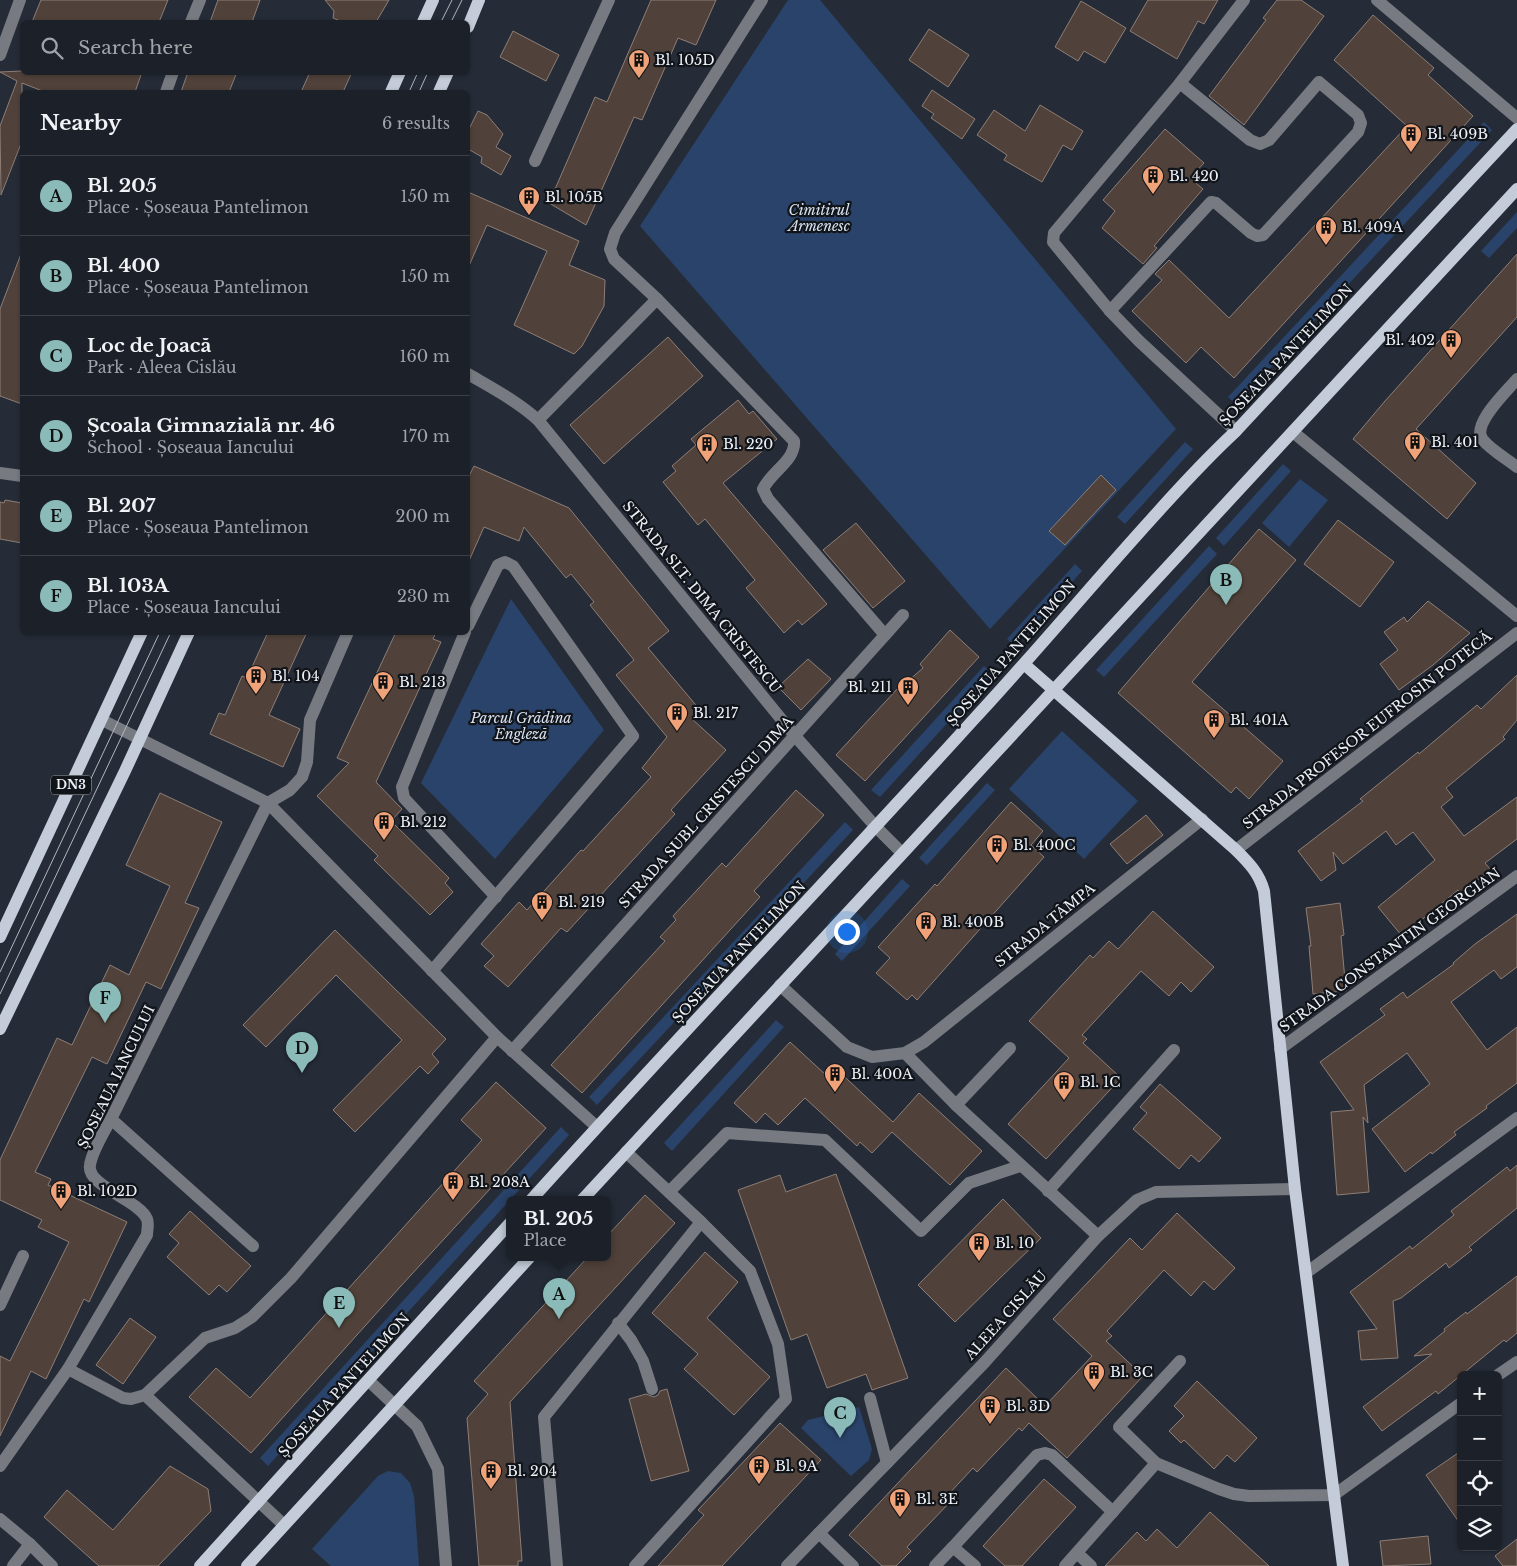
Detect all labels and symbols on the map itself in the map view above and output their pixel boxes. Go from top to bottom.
building icon: Bl. 105D [627,48,651,79]
place label: Bl. 105D [655,51,715,69]
building icon: Bl. 409B [1399,122,1423,153]
place label: Bl. 409B [1427,125,1488,143]
building icon: Bl. 420 [1141,164,1165,195]
place label: Bl. 420 [1169,167,1219,185]
building icon: Bl. 105B [517,185,541,216]
place label: Bl. 105B [545,188,603,206]
park label: Cimitirul Armenesc [786,201,851,235]
building icon: Bl. 409A [1314,215,1338,246]
place label: Bl. 409A [1342,218,1403,236]
street label: ȘOSEAUA PANTELIMON [1215,280,1357,430]
building icon: Bl. 402 [1439,328,1463,359]
place label: Bl. 402 [1385,331,1435,349]
building icon: Bl. 401 [1403,430,1427,461]
building icon: Bl. 220 [695,432,719,463]
place label: Bl. 401 [1431,433,1478,451]
place label: Bl. 220 [723,435,773,453]
street label: STRADA SLT. DIMA CRISTESCU [619,497,785,697]
pin: B [1210,564,1242,605]
street label: ȘOSEAUA PANTELIMON [943,576,1080,730]
street label: STRADA PROFESOR EUFROSIN POTECĂ [1239,627,1495,833]
building icon: Bl. 104 [244,664,268,695]
place label: Bl. 104 [272,667,319,685]
building icon: Bl. 213 [371,670,395,701]
place label: Bl. 213 [399,673,446,691]
building icon: Bl. 211 [896,675,920,706]
place label: Bl. 211 [848,678,892,696]
building icon: Bl. 217 [665,701,689,732]
place label: Bl. 217 [693,704,739,722]
building icon: Bl. 401A [1202,708,1226,739]
park label: Parcul Grădina Engleză [470,709,571,743]
place label: Bl. 401A [1230,711,1288,729]
street label: STRADA SUBL CRISTESCU DIMA [615,712,797,912]
road number: DN3 [51,776,91,794]
building icon: Bl. 212 [372,810,396,841]
place label: Bl. 212 [400,813,447,831]
building icon: Bl. 400C [985,833,1009,864]
place label: Bl. 400C [1013,836,1075,854]
street label: STRADA CONSTANTIN GEORGIAN [1276,863,1504,1036]
street label: ȘOSEAUA PANTELIMON [668,877,810,1027]
street label: STRADA TÂMPA [991,878,1099,971]
building icon: Bl. 219 [530,890,554,921]
place label: Bl. 219 [558,893,605,911]
building icon: Bl. 400B [914,910,938,941]
place label: Bl. 400B [942,913,1004,931]
your location [834,919,860,945]
pin: F [89,982,121,1023]
street label: ȘOSEAUA IANCULUI [73,1002,159,1152]
pin: D [286,1032,318,1073]
building icon: Bl. 400A [823,1062,847,1093]
place label: Bl. 400A [851,1065,913,1083]
building icon: Bl. 1C [1052,1070,1076,1101]
place label: Bl. 1C [1080,1073,1121,1091]
building icon: Bl. 208A [441,1170,465,1201]
place label: Bl. 208A [469,1173,530,1191]
building icon: Bl. 102D [49,1179,73,1210]
place label: Bl. 102D [77,1182,137,1200]
building icon: Bl. 10 [967,1231,991,1262]
place label: Bl. 10 [995,1234,1034,1252]
street label: ALEEA CISLĂU [960,1267,1051,1364]
pin: A [543,1278,575,1319]
pin: E [323,1287,355,1328]
street label: ȘOSEAUA PANTELIMON [274,1309,414,1461]
building icon: Bl. 3C [1082,1360,1106,1391]
place label: Bl. 3C [1110,1363,1153,1381]
building icon: Bl. 3D [978,1394,1002,1425]
pin: C [824,1397,856,1438]
place label: Bl. 3D [1006,1397,1050,1415]
building icon: Bl. 9A [747,1454,771,1485]
place label: Bl. 9A [775,1457,818,1475]
building icon: Bl. 204 [479,1459,503,1490]
place label: Bl. 204 [507,1462,557,1480]
building icon: Bl. 3E [888,1487,912,1518]
place label: Bl. 3E [916,1490,958,1508]

